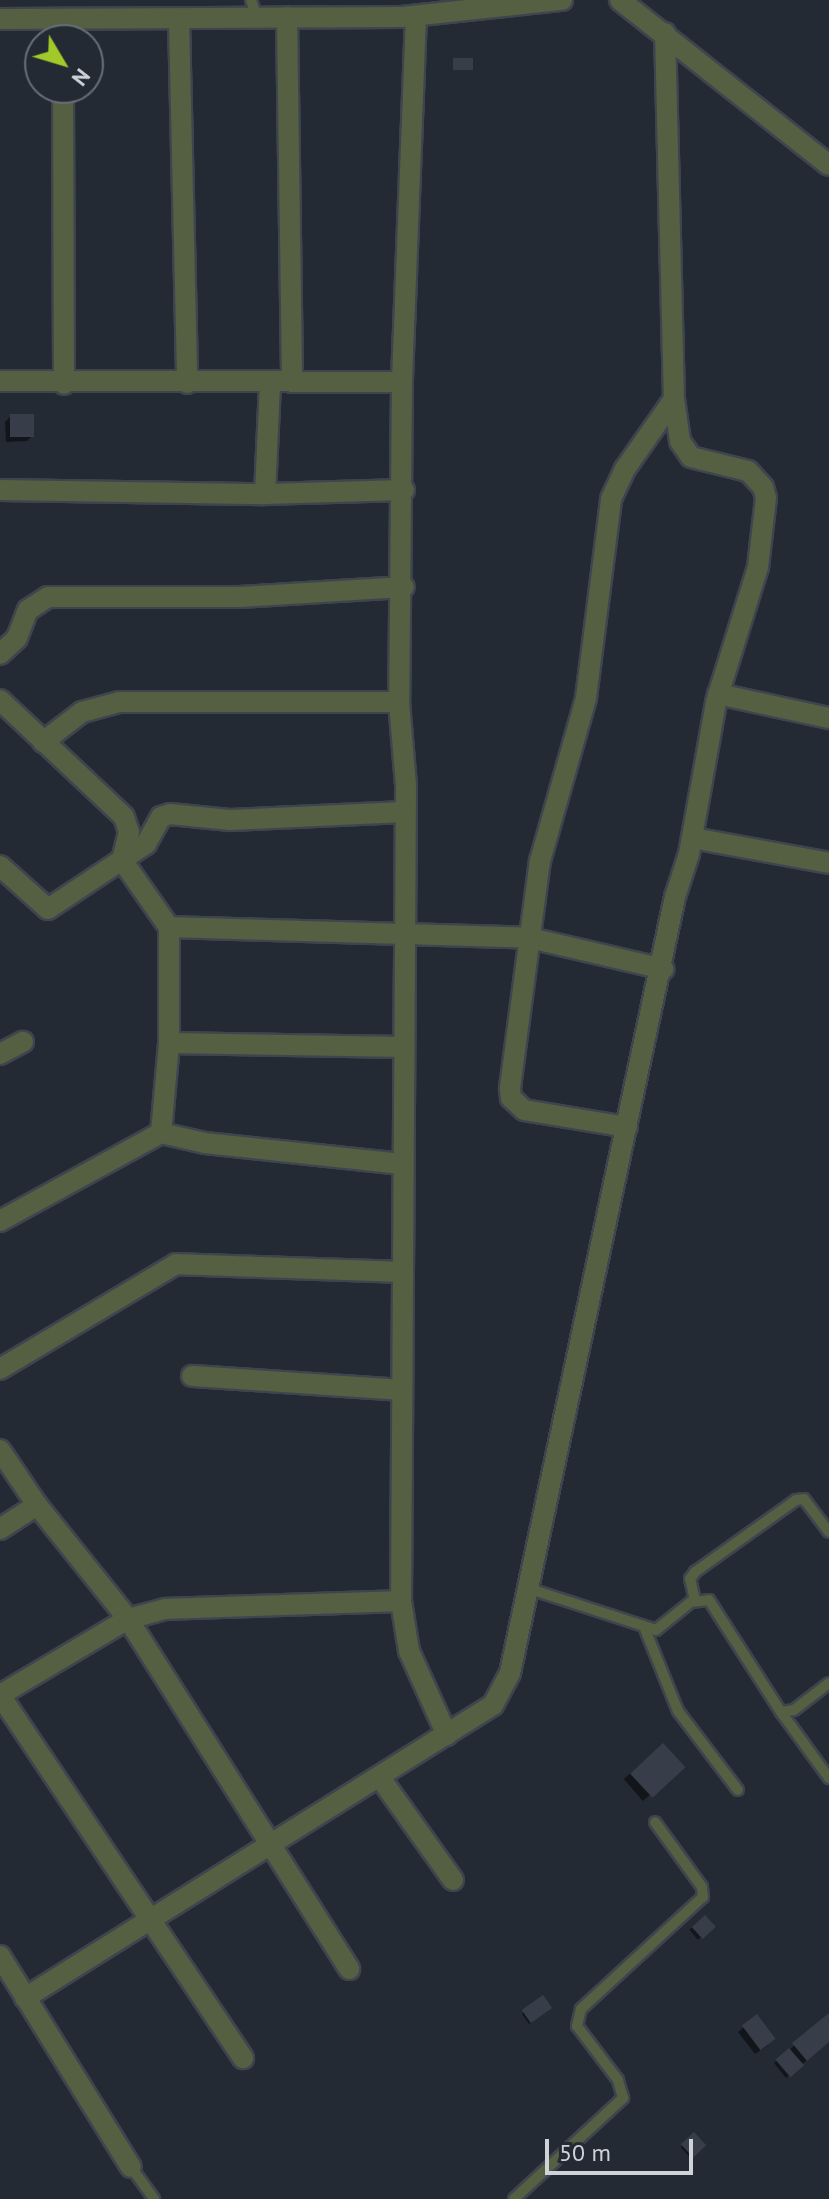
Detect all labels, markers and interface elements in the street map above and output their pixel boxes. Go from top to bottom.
north arrow [24,24,104,104]
text: N [66,63,97,92]
scale bar [549,2123,697,2173]
text: 50 m [559,2137,611,2168]

